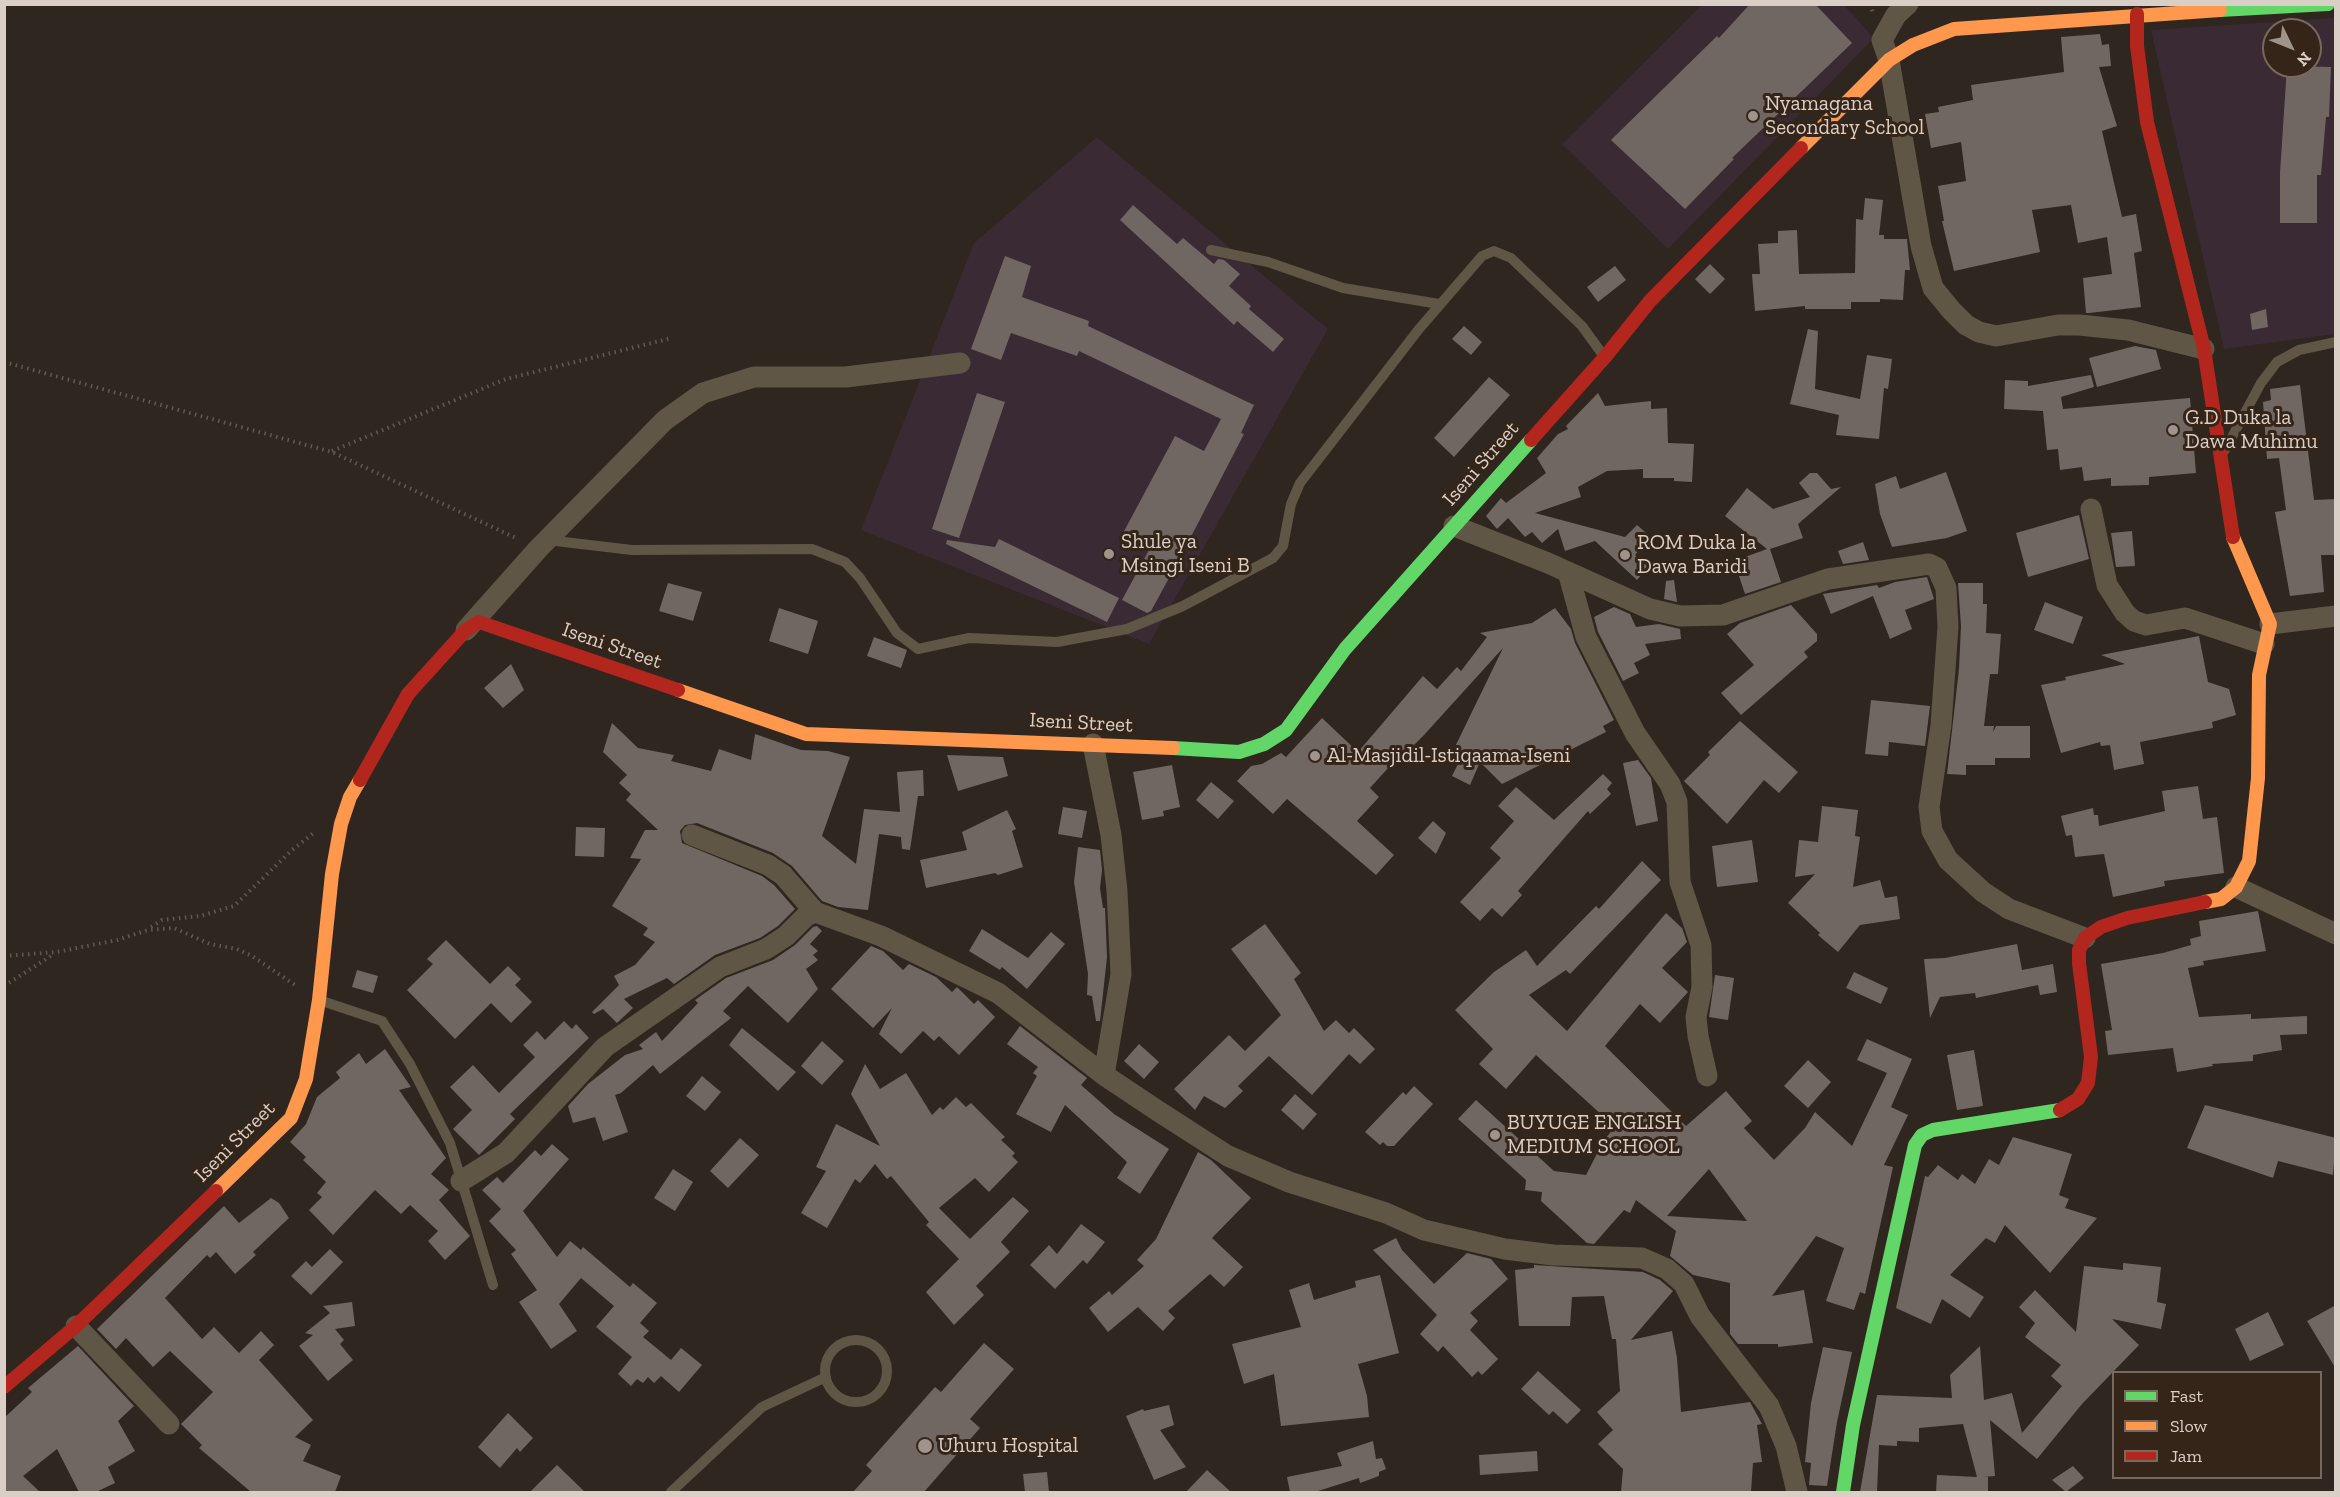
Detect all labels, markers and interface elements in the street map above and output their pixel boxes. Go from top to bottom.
north arrow [2262,18,2322,78]
text: N [2293,48,2315,70]
place label: Nyamagana Secondary School [1765,91,1924,141]
marker: Nyamagana Secondary School [1746,109,1760,123]
place label: G.D Duka la Dawa Muhimu [2185,405,2318,455]
street label: Iseni Street [1437,417,1525,511]
marker: G.D Duka la Dawa Muhimu [2166,423,2180,437]
place label: Shule ya Msingi Iseni B [1121,529,1250,579]
place label: ROM Duka la Dawa Baridi [1637,530,1756,580]
marker: Shule ya Msingi Iseni B [1102,547,1116,561]
marker: ROM Duka la Dawa Baridi [1618,548,1632,562]
street label: Iseni Street [559,617,665,675]
street label: Iseni Street [1029,708,1133,738]
place label: Al-Masjidil-Istiqaama-Iseni [1327,743,1570,769]
marker: Al-Masjidil-Istiqaama-Iseni [1308,749,1322,763]
street label: Iseni Street [189,1096,281,1188]
place label: BUYUGE ENGLISH MEDIUM SCHOOL [1507,1110,1681,1160]
marker: BUYUGE ENGLISH MEDIUM SCHOOL [1488,1128,1502,1142]
legend [2112,1371,2322,1479]
text: Fast [2170,1385,2203,1407]
text: Slow [2170,1415,2207,1437]
place label: Uhuru Hospital [938,1433,1078,1459]
marker: Uhuru Hospital [916,1437,934,1455]
text: Jam [2170,1445,2202,1467]

